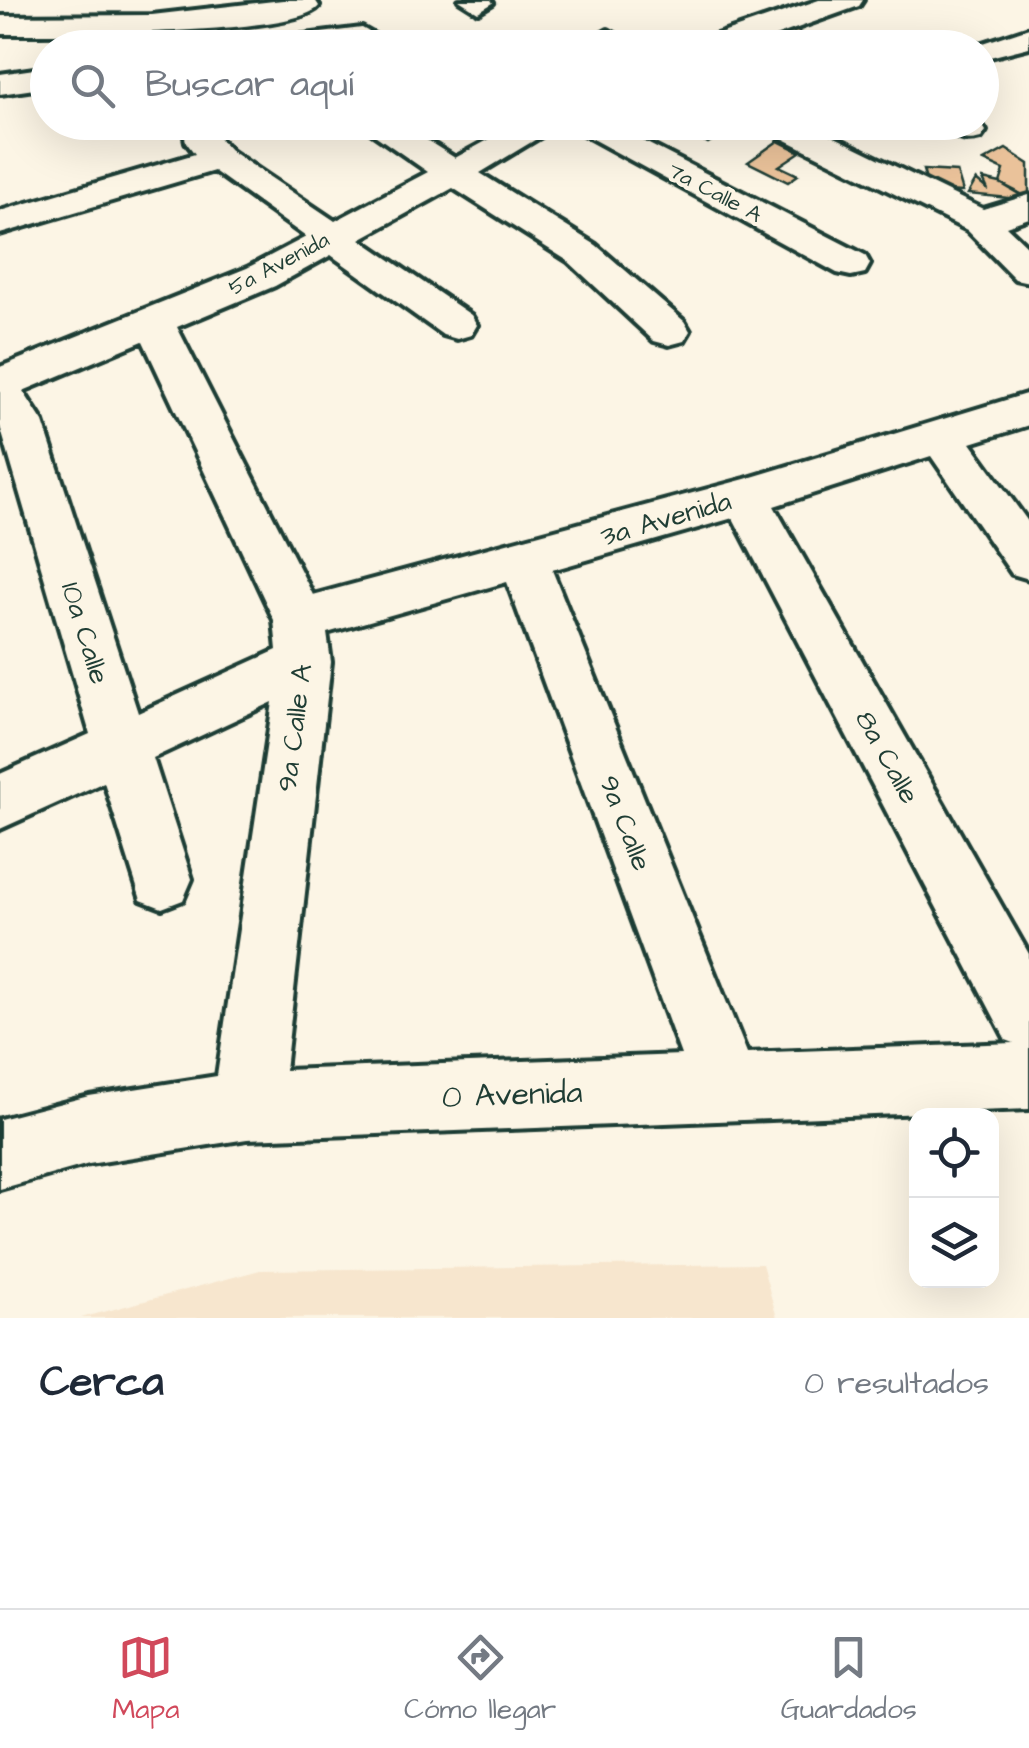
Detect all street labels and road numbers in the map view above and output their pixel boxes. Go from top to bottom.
street label: 7a Calle A [663,155,767,231]
street label: 5a Avenida [223,225,335,303]
street label: 3a Avenida [596,482,736,556]
street label: 10a Calle [51,577,119,689]
street label: 9a Calle A [268,662,322,794]
street label: 8a Calle [845,703,929,811]
street label: 9a Calle [589,770,661,876]
street label: 0 Avenida [441,1070,583,1120]

